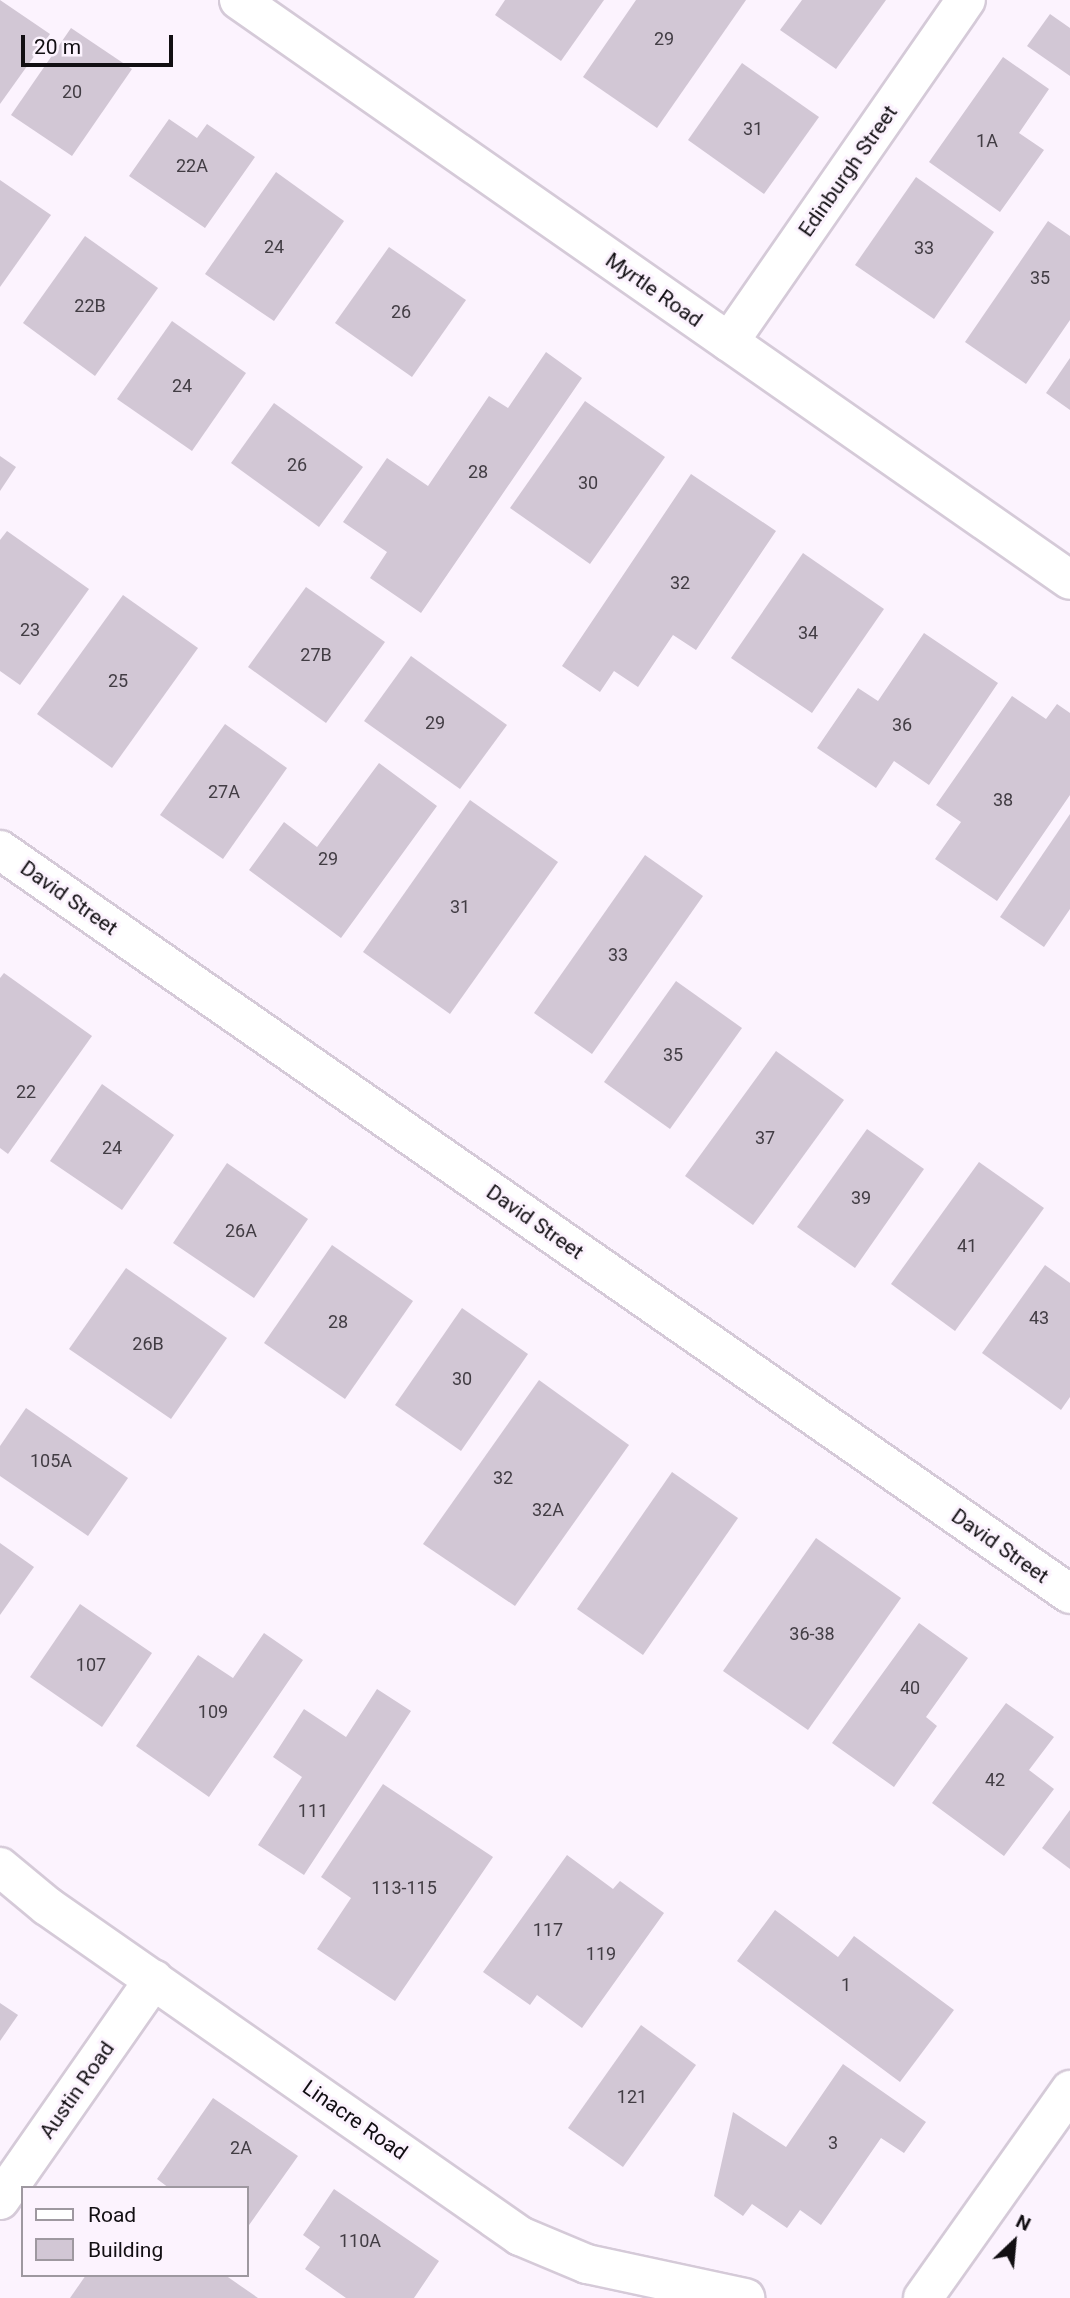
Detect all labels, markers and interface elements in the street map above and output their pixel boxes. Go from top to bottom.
scale bar [24,21,177,65]
house number: 29 [654,28,674,50]
text: 20 m [34,35,81,59]
house number: 20 [62,81,82,103]
street label: Edinburgh Street [793,100,903,242]
house number: 31 [743,118,763,140]
house number: 1A [976,130,998,152]
house number: 22A [176,155,208,177]
house number: 24 [264,236,284,258]
house number: 33 [914,237,934,259]
street label: Myrtle Road [601,247,707,333]
house number: 35 [1030,267,1050,289]
house number: 22B [74,295,106,317]
house number: 26 [391,301,411,323]
house number: 24 [172,375,192,397]
house number: 26 [287,454,307,476]
house number: 28 [468,461,488,483]
house number: 30 [578,472,598,494]
house number: 32 [670,572,690,594]
house number: 23 [20,619,40,641]
house number: 34 [798,622,818,644]
house number: 27B [300,644,332,666]
house number: 25 [108,670,128,692]
house number: 29 [425,712,445,734]
house number: 36 [892,714,912,736]
house number: 27A [208,781,240,803]
house number: 38 [993,789,1013,811]
house number: 29 [318,848,338,870]
street label: David Street [16,855,122,941]
house number: 31 [450,896,470,918]
house number: 33 [608,944,628,966]
house number: 35 [663,1044,683,1066]
house number: 22 [16,1081,36,1103]
house number: 37 [755,1127,775,1149]
house number: 24 [102,1137,122,1159]
street label: David Street [482,1179,588,1265]
house number: 39 [851,1187,871,1209]
house number: 26A [225,1220,257,1242]
house number: 41 [957,1235,977,1257]
house number: 43 [1029,1307,1049,1329]
house number: 28 [328,1311,348,1333]
house number: 26B [132,1333,164,1355]
house number: 30 [452,1368,472,1390]
house number: 105A [30,1450,72,1472]
house number: 32 [493,1467,513,1489]
house number: 32A [532,1499,564,1521]
street label: David Street [947,1503,1053,1589]
house number: 36-38 [789,1623,835,1645]
house number: 107 [76,1654,106,1676]
house number: 40 [900,1677,920,1699]
house number: 109 [198,1701,228,1723]
house number: 42 [985,1769,1005,1791]
house number: 111 [298,1800,328,1822]
house number: 113-115 [371,1877,437,1899]
house number: 117 [533,1919,563,1941]
house number: 119 [586,1943,616,1965]
house number: 1 [841,1974,851,1996]
street label: Austin Road [34,2037,120,2143]
street label: Linacre Road [298,2075,412,2165]
house number: 121 [617,2086,647,2108]
house number: 3 [828,2132,838,2154]
house number: 2A [230,2137,252,2159]
legend [21,2186,248,2277]
text: Road [88,2203,136,2227]
north arrow [979,2207,1049,2277]
text: N [1012,2209,1034,2236]
house number: 110A [339,2230,381,2252]
text: Building [88,2238,163,2262]

